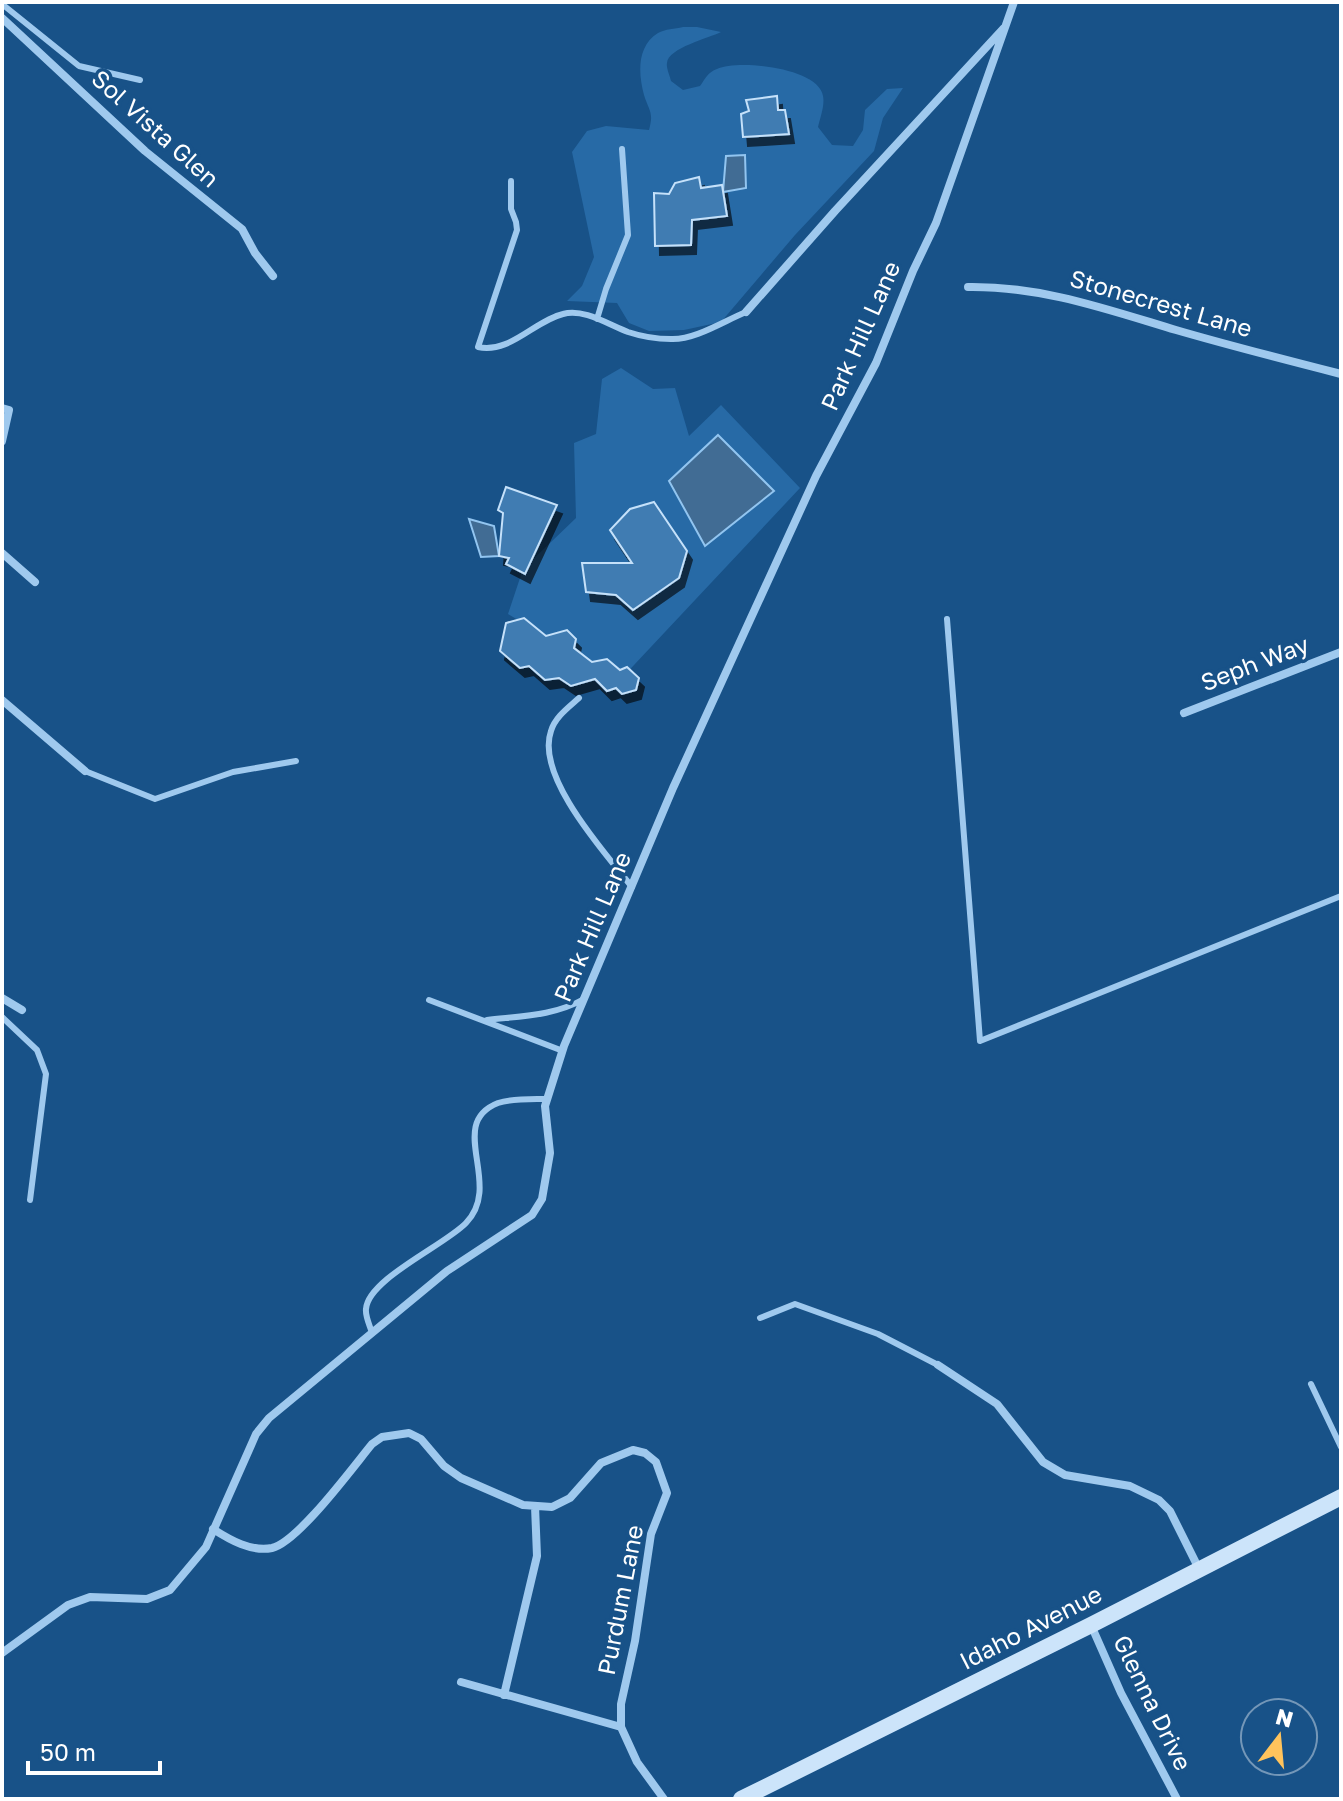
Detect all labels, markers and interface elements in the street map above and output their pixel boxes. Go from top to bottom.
street label: Sol Vista Glen [87,63,225,192]
street label: Park Hill Lane [814,256,905,414]
street label: Stonecrest Lane [1067,263,1256,342]
street label: Seph Way [1196,629,1313,696]
street label: Park Hill Lane [547,847,636,1006]
street label: Purdum Lane [591,1522,648,1677]
street label: Idaho Avenue [954,1578,1106,1675]
street label: Glenna Drive [1108,1630,1199,1775]
north arrow [1239,1697,1319,1777]
text: N [1273,1702,1296,1733]
scale bar [28,1725,160,1775]
text: 50 m [40,1737,96,1766]

